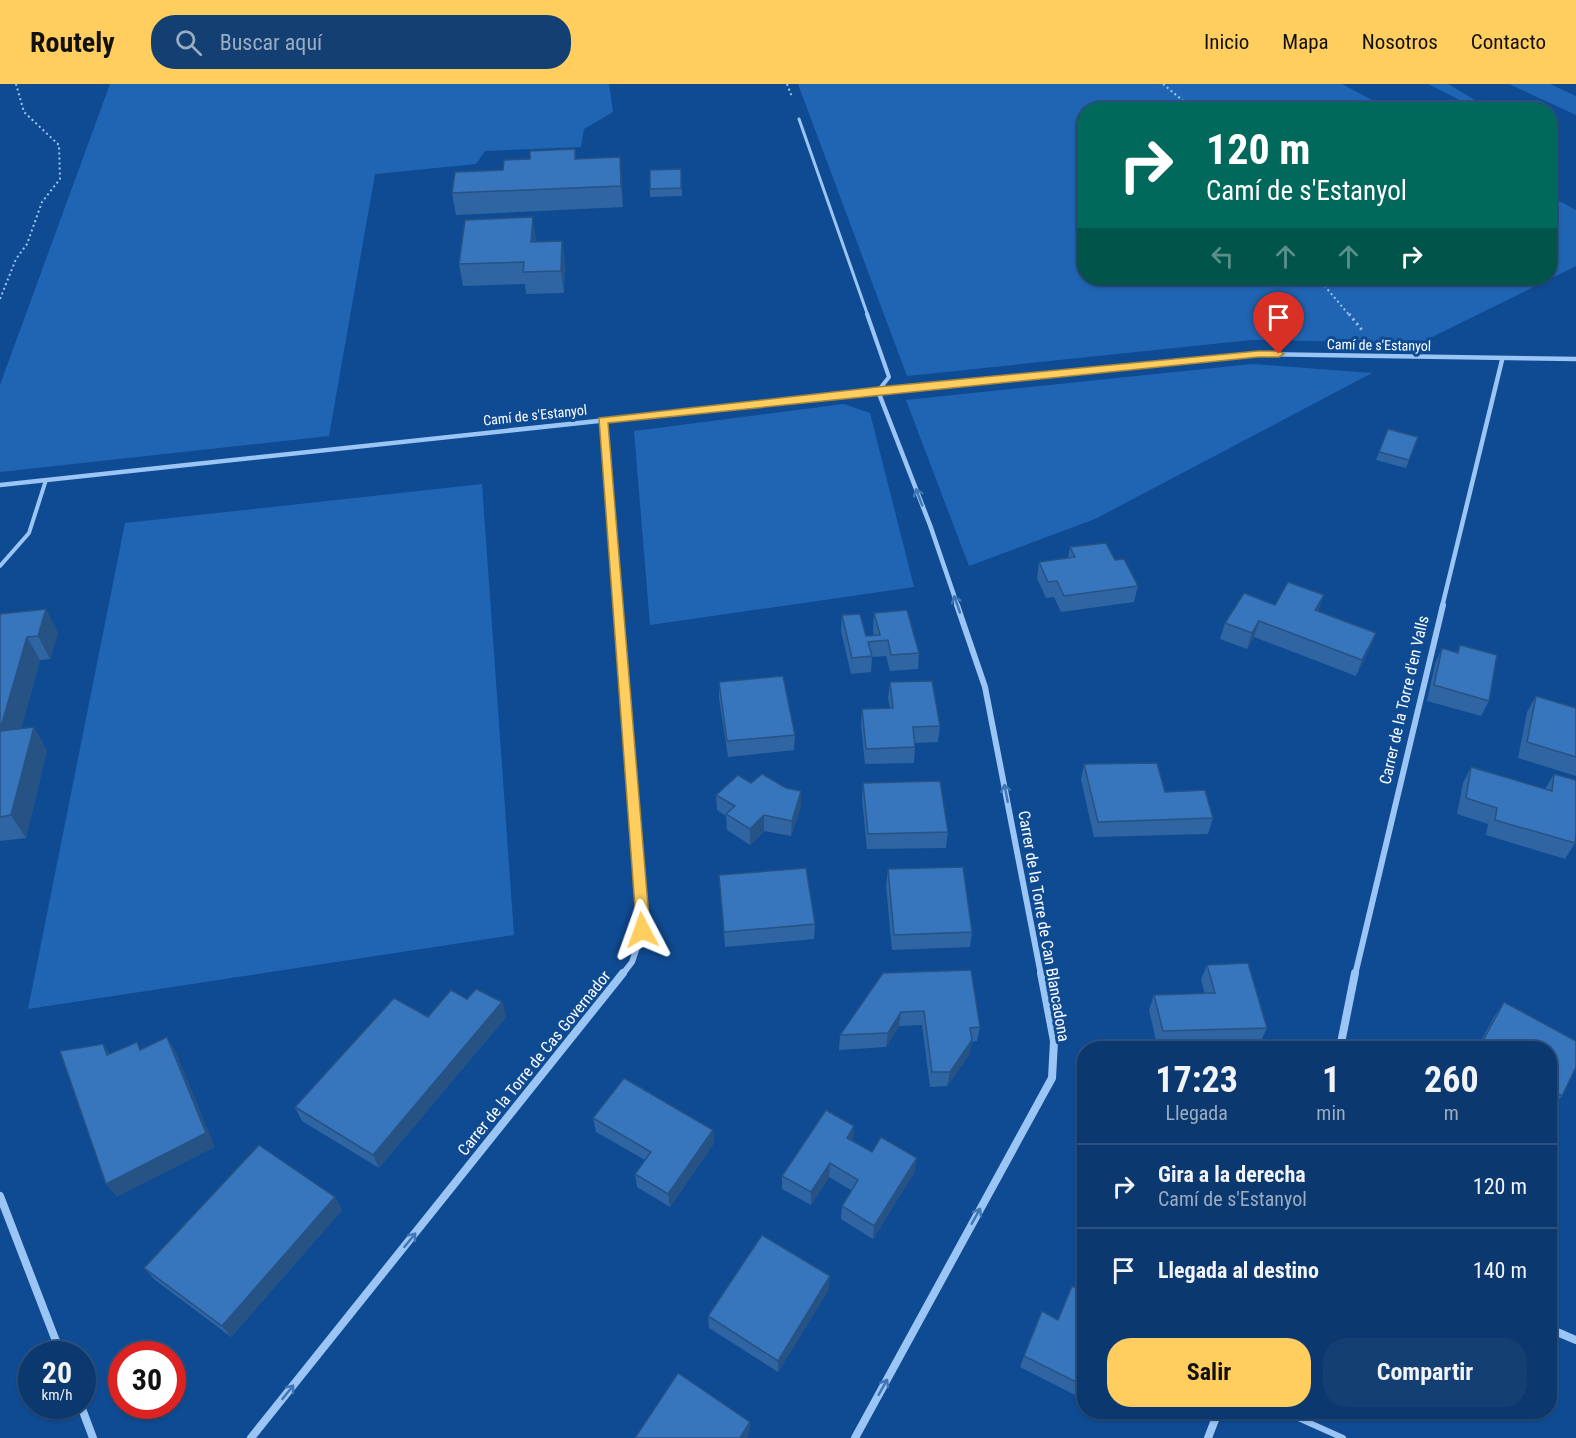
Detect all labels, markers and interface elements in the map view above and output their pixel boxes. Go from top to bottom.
search box [151,15,571,69]
text: Routely [30,26,115,59]
icon: search [172,26,205,59]
text: Buscar aquí [220,30,322,55]
text: Inicio [1204,30,1249,54]
text: Mapa [1282,30,1329,54]
text: Nosotros [1362,30,1438,54]
text: Contacto [1471,30,1546,54]
text: 120 m [1206,125,1311,174]
icon: right [1107,126,1185,204]
text: Camí de s'Estanyol [1206,175,1407,207]
icon: left [1206,240,1239,273]
icon: ahead [1269,240,1302,273]
icon: ahead [1332,240,1365,273]
icon: right [1395,240,1428,273]
pin [1253,292,1304,354]
icon: arrive [1262,301,1295,334]
street label: Camí de s'Estanyol [1327,336,1431,354]
street label: Camí de s'Estanyol [482,402,588,428]
one-way arrow [912,488,923,507]
one-way arrow [950,595,961,614]
street label: Carrer de la Torre d'en Valls [1375,614,1433,786]
one-way arrow [1000,783,1011,803]
street label: Carrer de la Torre de Can Blancadona [1014,809,1074,1043]
position arrow [610,898,674,962]
street label: Carrer de la Torre de Cas Governador [454,967,614,1159]
text: 17:23 [1155,1059,1238,1101]
text: 1 [1322,1059,1340,1101]
text: 260 [1424,1059,1479,1101]
text: Llegada [1165,1101,1228,1125]
text: min [1316,1101,1346,1125]
text: m [1444,1101,1459,1125]
text: Gira a la derecha [1158,1162,1306,1187]
icon: right [1107,1170,1140,1203]
text: 120 m [1473,1174,1527,1199]
text: Camí de s'Estanyol [1158,1187,1307,1211]
one-way arrow [971,1207,982,1225]
one-way arrow [403,1232,416,1248]
icon: arrive [1107,1254,1140,1287]
text: Llegada al destino [1158,1258,1319,1283]
text: 140 m [1473,1258,1527,1283]
button: Salir [1107,1338,1311,1407]
button: Compartir [1323,1338,1527,1407]
speed limit sign: 30 [108,1341,186,1419]
text: 20 [42,1355,72,1390]
one-way arrow [878,1378,889,1396]
one-way arrow [281,1385,294,1401]
text: km/h [42,1386,72,1404]

